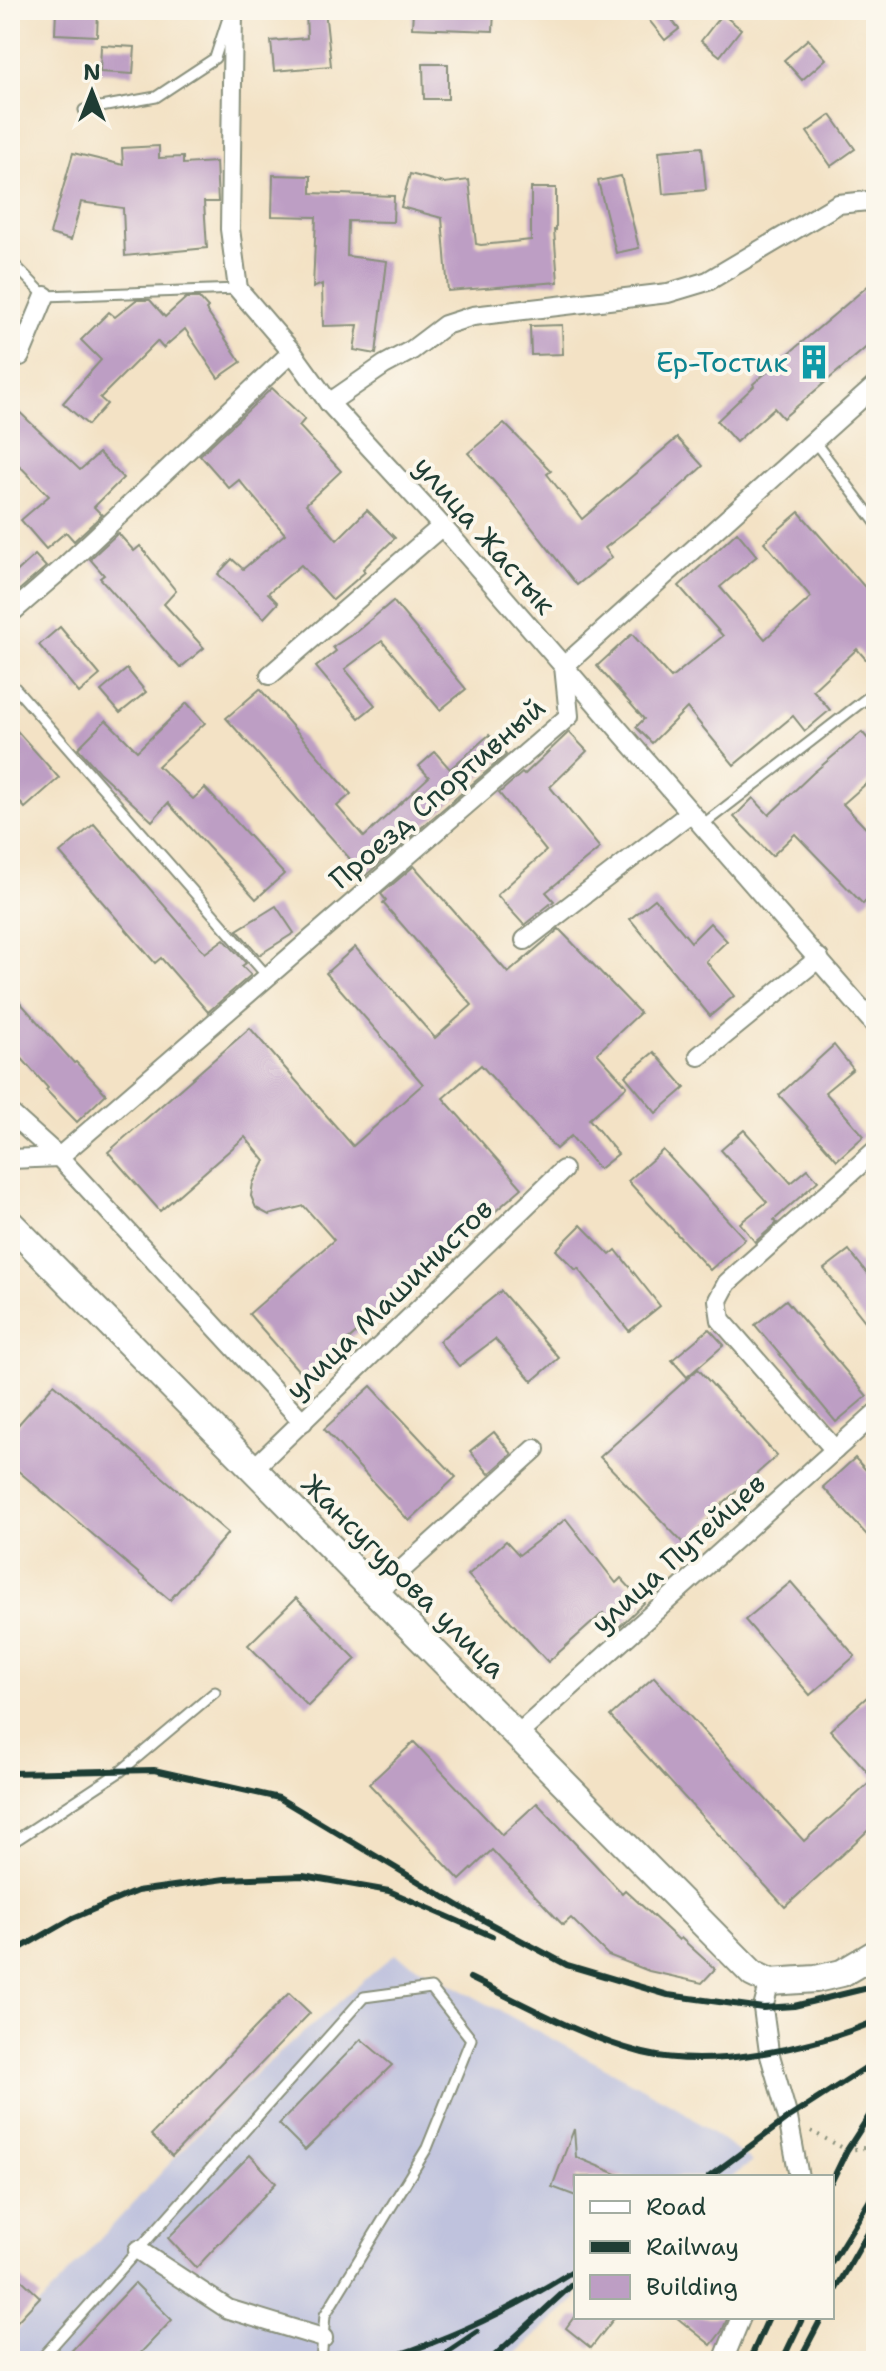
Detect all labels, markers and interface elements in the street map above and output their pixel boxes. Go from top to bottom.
north arrow [52,52,132,132]
text: N [83,58,101,87]
place label: Ер-Тостик [656,343,788,381]
building icon: Ер-Тостик [795,343,833,381]
street label: улица Жастык [406,448,565,622]
street label: Проезд Спортивный [321,689,553,897]
street label: улица Машинистов [277,1190,501,1408]
street label: улица Путейцев [582,1464,774,1642]
street label: Жансугурова улица [293,1465,515,1687]
legend [574,2175,834,2319]
text: Road [646,2191,706,2223]
text: Railway [646,2231,739,2263]
text: Building [646,2271,738,2303]

